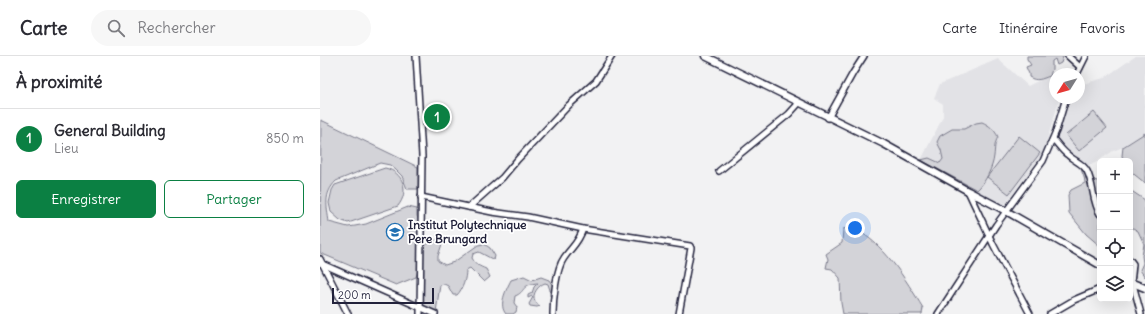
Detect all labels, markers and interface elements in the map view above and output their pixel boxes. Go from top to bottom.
search box [91,10,371,46]
text: Carte [20,16,67,40]
icon: search [105,17,127,39]
text: Rechercher [137,18,216,37]
text: Carte [942,19,977,37]
text: Itinéraire [999,19,1058,37]
text: Favoris [1080,19,1125,37]
north arrow [1049,68,1085,104]
text: À proximité [16,71,102,93]
pin: 1 [424,102,450,132]
text: General Building [54,121,166,140]
text: 1 [26,130,32,147]
text: 850 m [266,130,304,147]
text: Lieu [54,140,79,157]
map controls [1097,158,1133,302]
button: + [1097,158,1133,194]
button: Enregistrer [16,180,156,218]
button: Partager [164,180,304,218]
button: − [1097,194,1133,230]
place label: Institut Polytechnique Pere Brungard [408,217,527,247]
your location [845,218,865,238]
school or university icon: Institut Polytechnique Pere Brungard [385,222,405,242]
button: locate [1097,230,1133,266]
button: layers [1097,266,1133,302]
scale bar [332,286,434,305]
text: 200 m [338,288,371,302]

